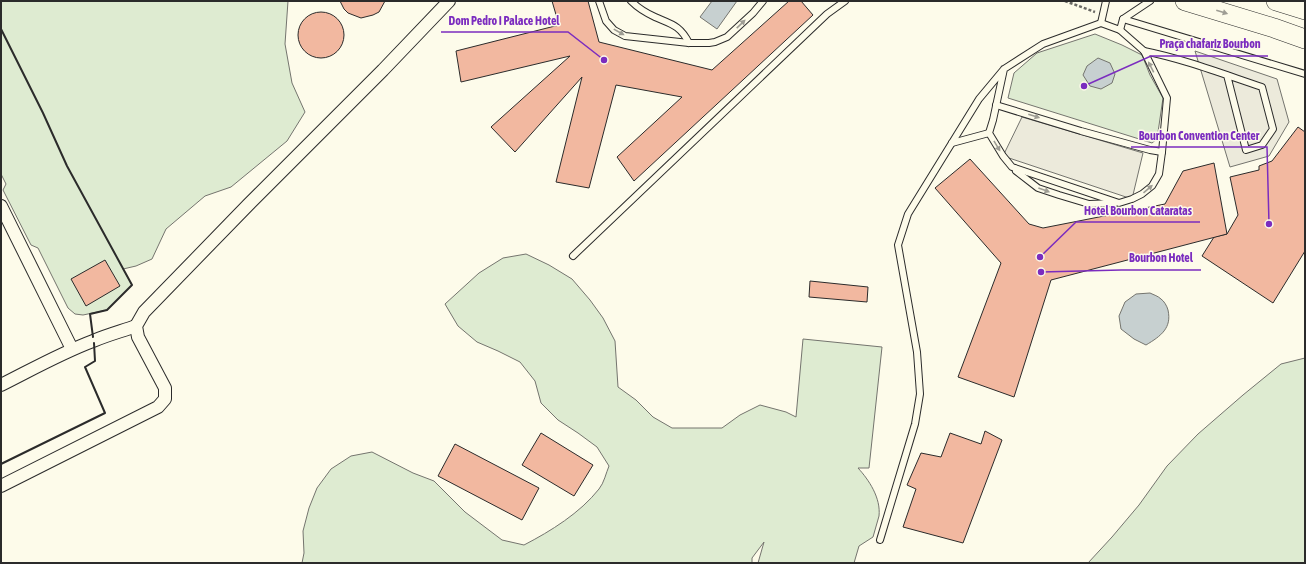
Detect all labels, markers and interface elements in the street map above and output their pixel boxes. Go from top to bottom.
callout: Dom Pedro I Palace Hotel [441,8,568,32]
one-way arrow [1216,9,1228,15]
text: Dom Pedro I Palace Hotel [448,14,560,28]
one-way arrow [737,20,746,29]
one-way arrow [613,29,625,36]
callout: Praça chafariz Bourbon [1151,32,1268,56]
text: Praça chafariz Bourbon [1159,37,1261,51]
one-way arrow [1148,61,1155,72]
one-way arrow [1028,113,1040,119]
callout: Bourbon Convention Center [1131,123,1267,147]
text: Bourbon Convention Center [1139,129,1260,143]
one-way arrow [993,140,1000,152]
one-way arrow [1143,184,1153,193]
one-way arrow [1038,187,1050,193]
callout: Hotel Bourbon Cataratas [1076,198,1200,222]
text: Hotel Bourbon Cataratas [1084,204,1193,218]
callout: Bourbon Hotel [1121,246,1201,270]
text: Bourbon Hotel [1129,251,1194,265]

